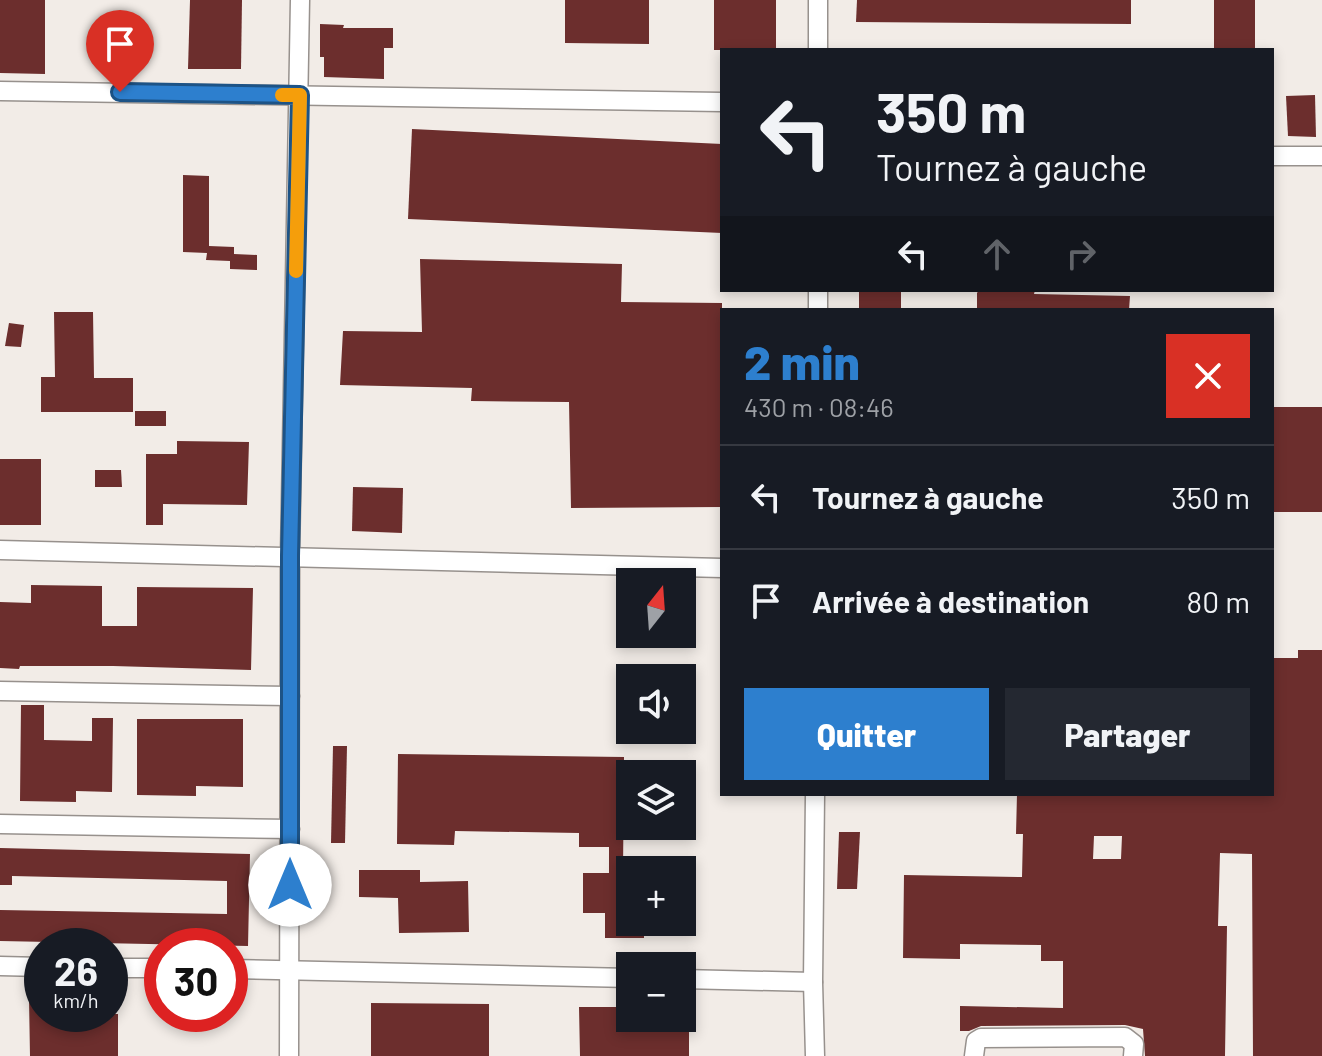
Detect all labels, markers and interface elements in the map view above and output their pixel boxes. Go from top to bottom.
pin [86,10,154,92]
icon: arrive [98,22,142,66]
text: 350 m [876,77,1026,144]
icon: left [744,80,848,184]
text: Tournez à gauche [876,145,1147,188]
icon: left [891,232,935,276]
icon: ahead [975,232,1019,276]
icon: right [1059,232,1103,276]
text: 2 min [744,332,860,390]
button: close [1166,334,1250,418]
text: 430 m · 08:46 [744,391,894,422]
icon: left [744,475,788,519]
text: Tournez à gauche [812,479,1044,515]
text: 350 m [1171,479,1250,515]
north arrow [616,568,696,648]
map controls [616,568,696,1032]
icon: arrive [744,579,788,623]
text: Arrivée à destination [812,583,1089,619]
text: 80 m [1187,583,1250,619]
button: sound [616,664,696,744]
button: Quitter [744,688,989,780]
button: Partager [1005,688,1250,780]
button: layers [616,760,696,840]
position arrow [248,843,332,927]
button: + [616,856,696,936]
speed limit sign: 30 [144,928,248,1032]
text: 26 [54,946,98,994]
button: − [616,952,696,1032]
text: km/h [53,988,99,1012]

